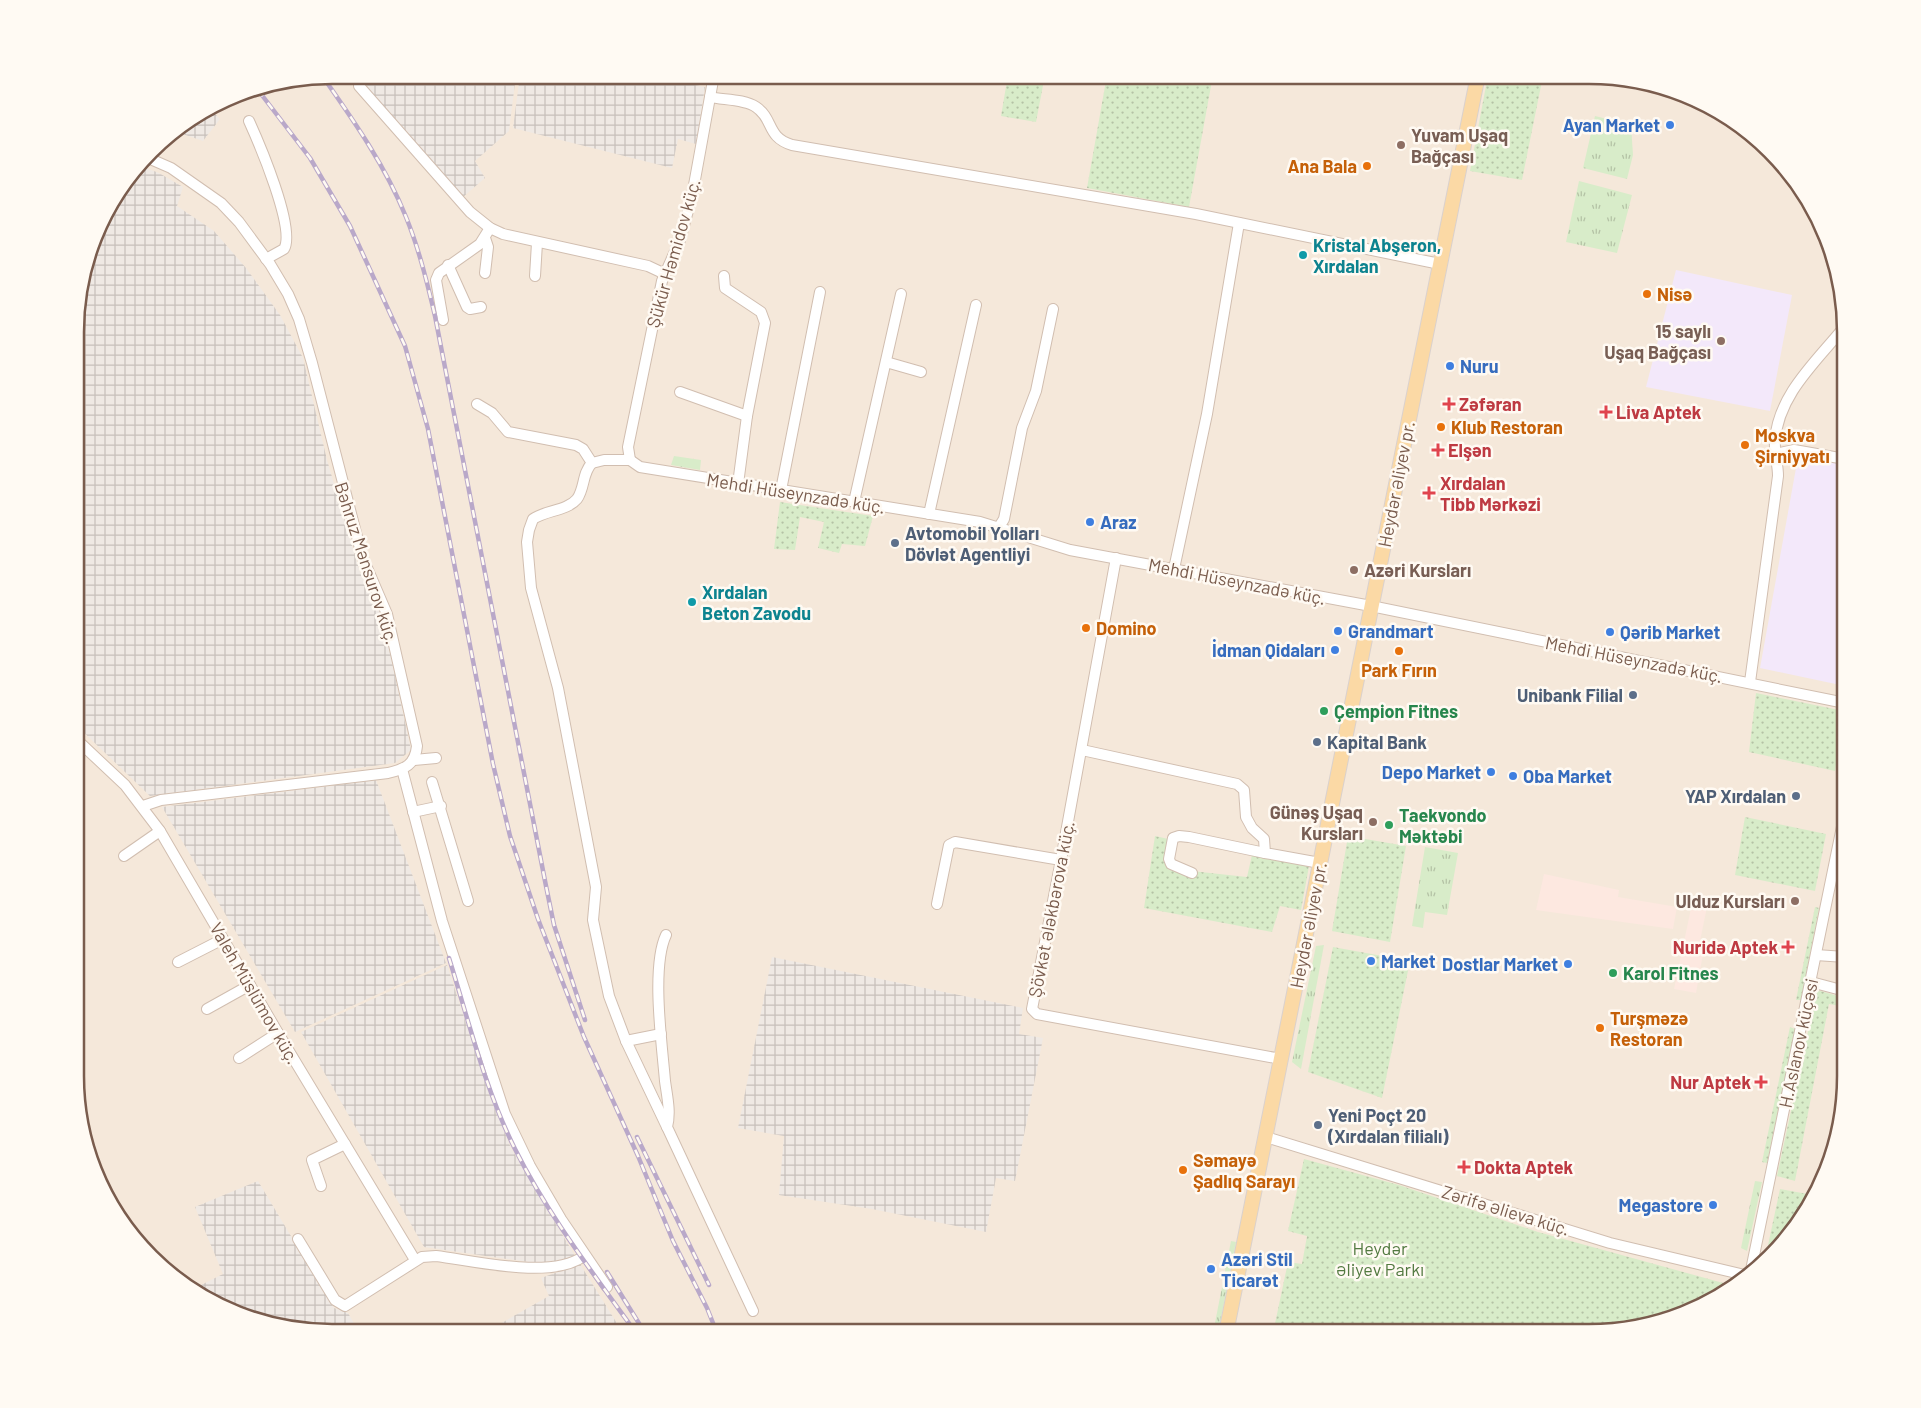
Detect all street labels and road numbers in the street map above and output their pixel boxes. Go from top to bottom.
street label: Şükür Həmidov küç. [641,176,705,330]
street label: Heydər Əliyev pr. [1373,419,1419,549]
street label: Mehdi Hüseynzadə küç. [705,468,887,518]
street label: Bəhruz Mənsurov küç. [330,479,404,647]
street label: Mehdi Hüseynzadə küç. [1146,553,1328,609]
street label: Mehdi Hüseynzadə küç. [1543,631,1725,687]
street label: Şövkət Ələkbərova küç. [1023,819,1079,999]
street label: Heydər Əliyev pr. [1285,860,1331,990]
street label: Valeh Müslümov küç. [205,918,305,1068]
street label: H.Aslanov küçəsi [1774,976,1822,1110]
street label: Zərifə Əlieva küç. [1439,1180,1573,1240]

